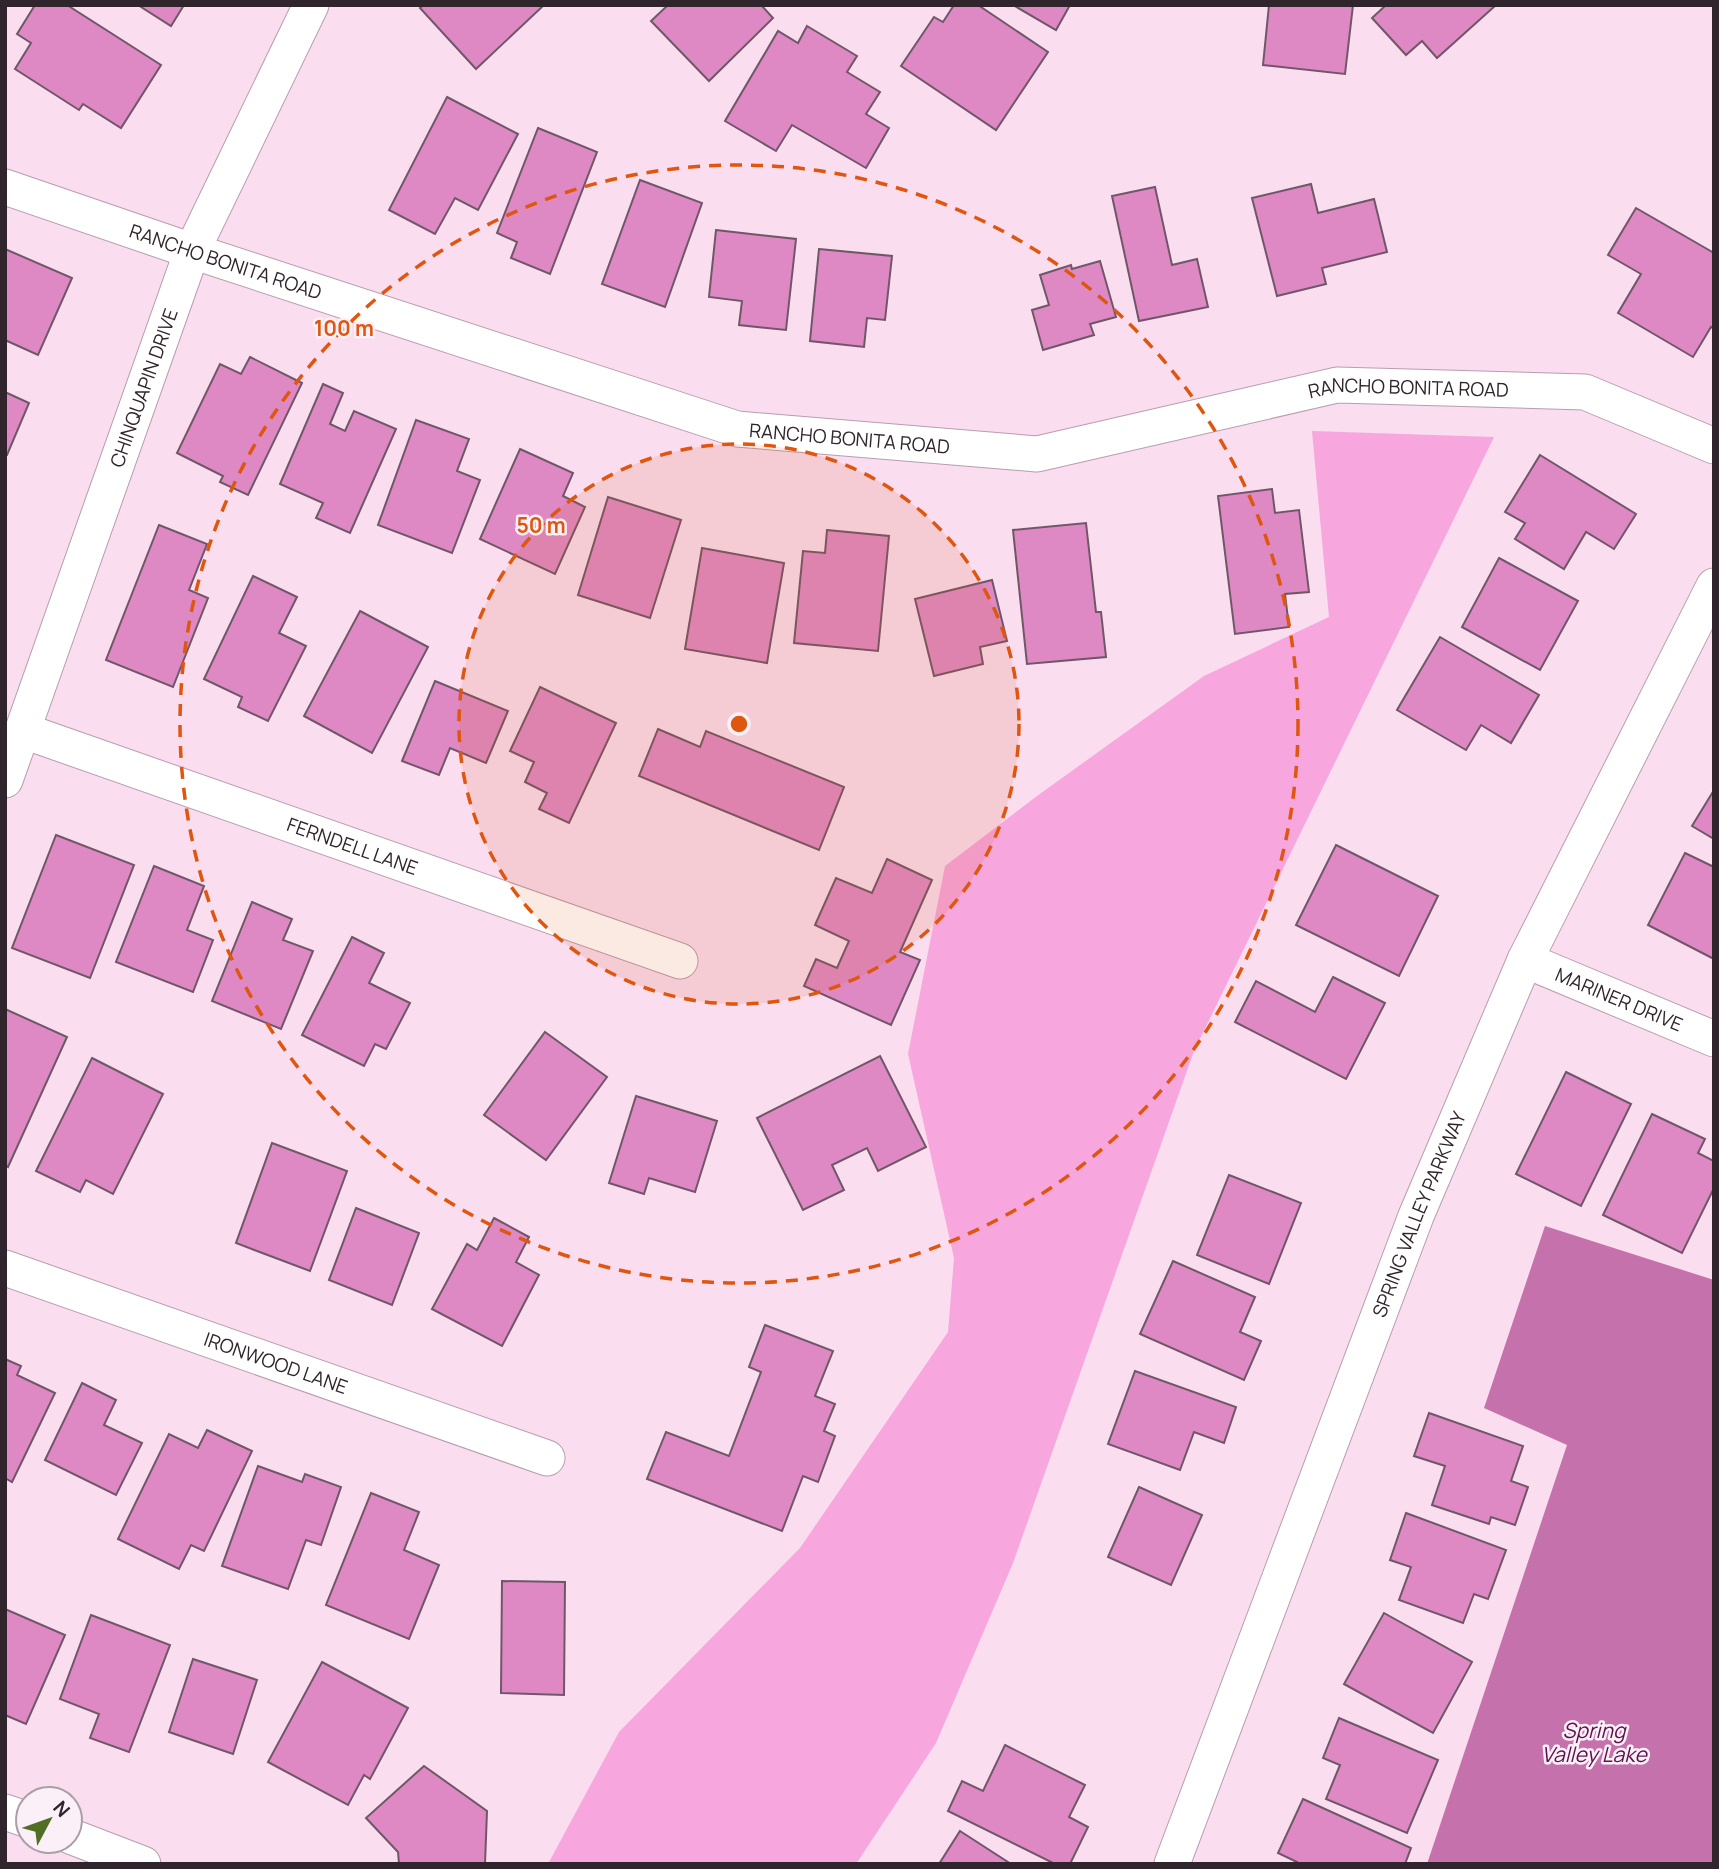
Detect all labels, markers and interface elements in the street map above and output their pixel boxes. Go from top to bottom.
street label: RANCHO BONITA ROAD [126,218,325,306]
street label: CHINQUAPIN DRIVE [104,305,184,471]
text: 100 m [314,314,374,342]
street label: RANCHO BONITA ROAD [1305,372,1509,404]
street label: RANCHO BONITA ROAD [748,417,951,460]
text: 50 m [516,511,566,539]
centre of rings [727,712,751,736]
street label: FERNDELL LANE [284,811,421,881]
street label: MARINER DRIVE [1552,961,1687,1037]
street label: SPRING VALLEY PARKWAY [1366,1107,1472,1321]
street label: IRONWOOD LANE [201,1326,351,1400]
water label: Spring Valley Lake [1541,1716,1648,1768]
north arrow [14,1785,84,1855]
text: N [48,1795,76,1823]

